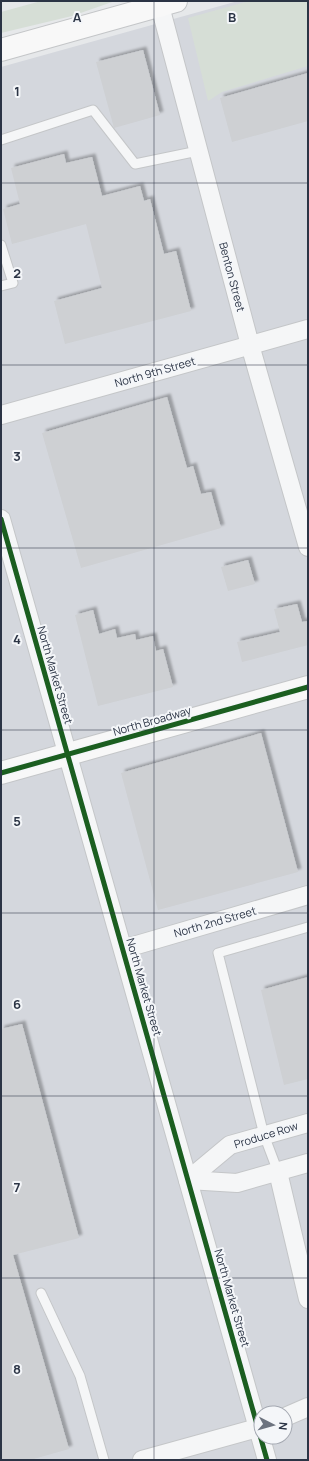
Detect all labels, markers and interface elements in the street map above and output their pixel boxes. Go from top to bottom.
text: A [73,8,82,26]
text: B [228,8,236,26]
text: 1 [14,82,20,100]
street label: Benton Street [216,241,249,313]
text: 2 [13,264,21,282]
street label: North 9th Street [113,353,197,390]
text: 3 [13,447,21,465]
street label: North Market Street [34,624,77,726]
text: 4 [13,630,21,648]
street label: North Broadway [111,702,193,739]
text: 5 [13,812,21,830]
street label: North 2nd Street [172,903,258,940]
street label: North Market Street [123,936,166,1038]
text: 6 [13,995,21,1013]
street label: Produce Row [232,1117,300,1151]
text: 7 [14,1178,21,1196]
street label: North Market Street [211,1247,254,1349]
text: 8 [13,1360,21,1378]
north arrow [253,1405,293,1445]
text: N [276,1421,291,1431]

